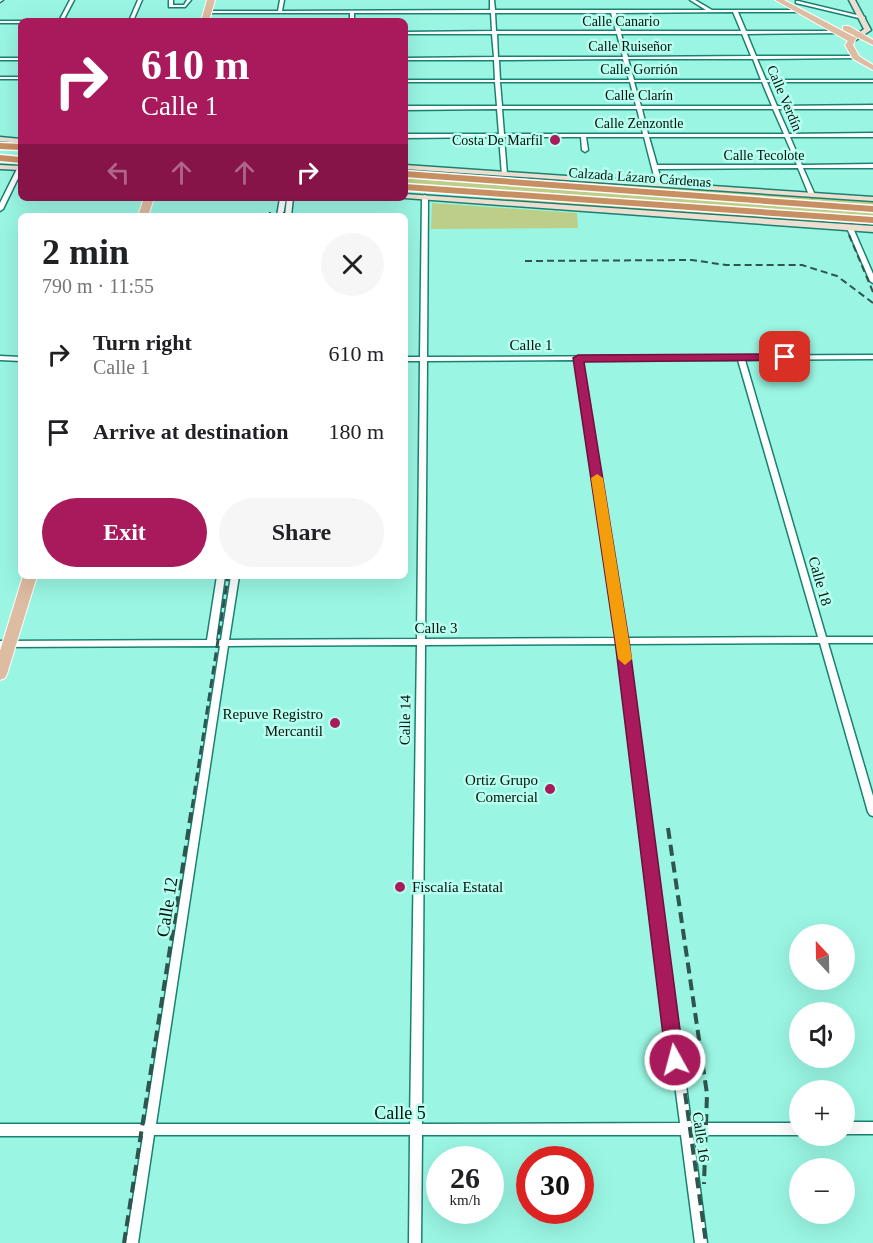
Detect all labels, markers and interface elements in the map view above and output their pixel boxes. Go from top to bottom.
street label: Calle Canario [582,14,660,29]
street label: Calle Ruiseñor [588,39,672,54]
icon: right [42,42,120,120]
text: 610 m [141,42,250,88]
street label: Calle Gorrión [600,62,678,77]
street label: Calle Verdín [764,63,805,133]
street label: Calle Clarín [605,88,673,103]
text: Calle 1 [141,91,218,121]
street label: Calle Zenzontle [594,116,684,131]
place label: Costa De Marfil [452,133,543,148]
marker: Costa De Marfil [548,133,562,147]
street label: Calle Tecolote [724,148,804,163]
icon: left [102,156,135,189]
icon: ahead [165,156,198,189]
icon: ahead [228,156,261,189]
icon: right [291,156,324,189]
street label: Calzada Lázaro Cárdenas [568,165,712,190]
text: 2 min [42,232,129,272]
button: close [321,233,384,296]
text: 790 m · 11:55 [42,275,154,297]
text: Turn right [93,330,192,355]
pin [759,331,810,382]
street label: Calle 1 [510,337,552,353]
icon: right [42,338,75,371]
icon: arrive [768,340,801,373]
text: 610 m [328,341,384,366]
text: Calle 1 [93,356,150,378]
icon: arrive [42,416,75,449]
text: Arrive at destination [93,419,289,444]
text: 180 m [328,419,384,444]
button: Exit [42,498,207,567]
button: Share [219,498,384,567]
street label: Calle 18 [805,555,835,607]
street label: Calle 3 [415,620,457,636]
street label: Calle 14 [397,694,413,745]
place label: Repuve Registro Mercantil [223,706,323,739]
marker: Repuve Registro Mercantil [328,716,342,730]
place label: Ortiz Grupo Comercial [465,772,538,805]
marker: Ortiz Grupo Comercial [543,782,557,796]
street label: Calle 12 [152,876,182,938]
place label: Fiscalía Estatal [412,879,503,895]
marker: Fiscalía Estatal [393,880,407,894]
north arrow [789,924,855,990]
map controls [789,924,855,1224]
button: sound [789,1002,855,1068]
position arrow [643,1028,707,1092]
button: + [789,1080,855,1146]
street label: Calle 5 [374,1103,426,1123]
street label: Calle 16 [690,1111,712,1164]
speed limit sign: 30 [516,1146,594,1224]
button: − [789,1158,855,1224]
text: 26 [450,1161,480,1194]
text: km/h [450,1192,480,1208]

